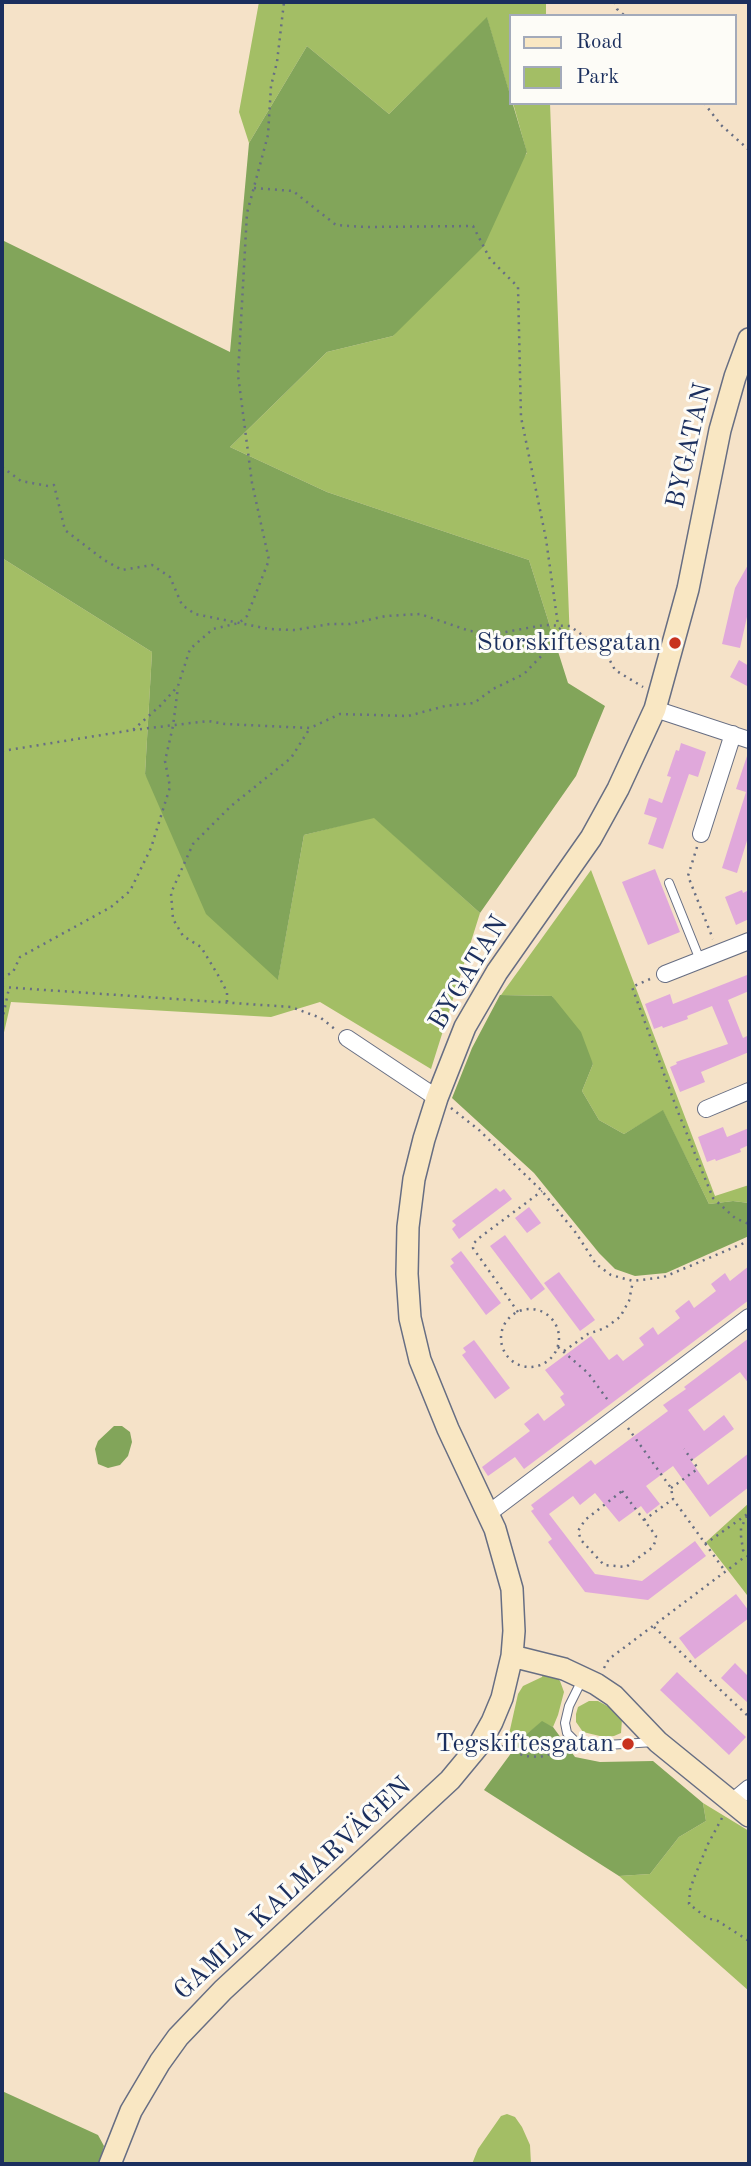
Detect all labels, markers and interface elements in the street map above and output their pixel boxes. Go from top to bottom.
legend [510,14,737,105]
text: Road [576,32,623,53]
text: Park [576,67,619,88]
street label: BYGATAN [660,380,720,512]
place label: Storskiftesgatan [477,627,661,659]
marker: Storskiftesgatan [667,635,683,651]
street label: BYGATAN [423,910,515,1036]
place label: Tegskiftesgatan [436,1728,614,1760]
marker: Tegskiftesgatan [620,1736,636,1752]
street label: GAMLA KALMARVÄGEN [168,1771,418,2007]

